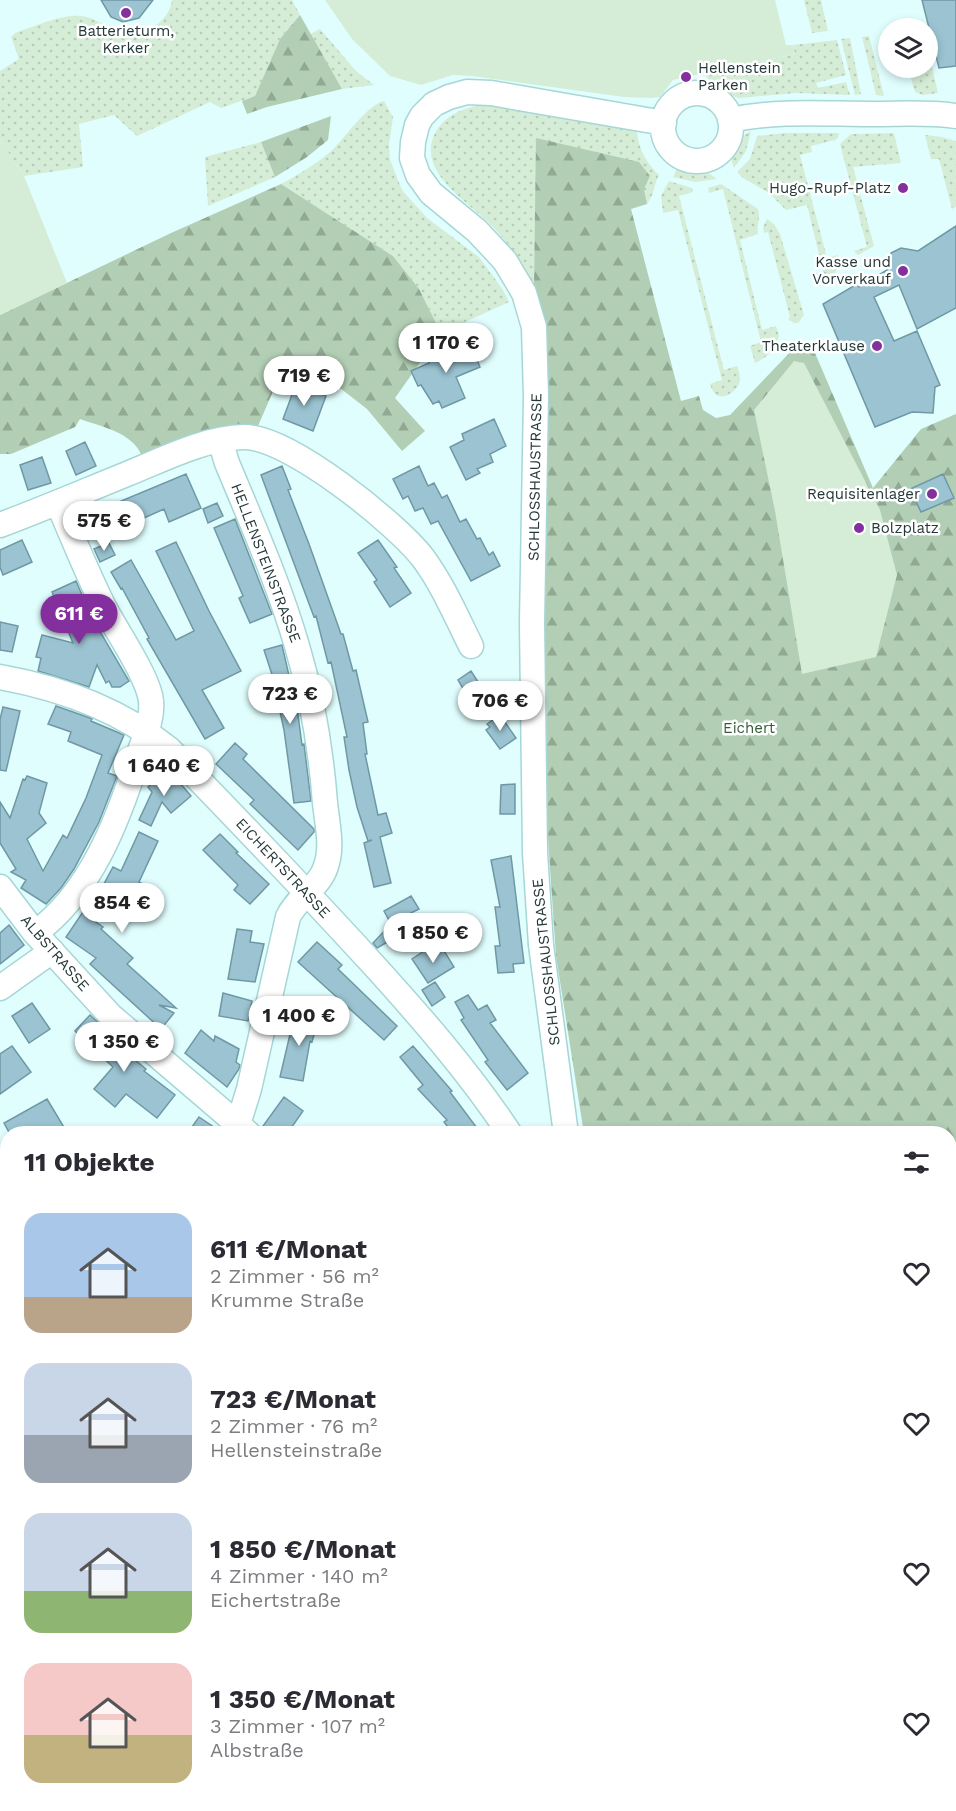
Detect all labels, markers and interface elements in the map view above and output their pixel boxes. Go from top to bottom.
marker: Batterieturm, Kerker [119,6,133,20]
map controls [878,18,938,78]
button: layers [878,18,938,78]
place label: Batterieturm, Kerker [78,22,174,57]
place label: Hellenstein Parken [698,59,781,94]
marker: Hellenstein Parken [679,70,693,84]
place label: Hugo-Rupf-Platz [769,179,891,197]
marker: Hugo-Rupf-Platz [896,181,910,195]
place label: Kasse und Vorverkauf [812,253,891,288]
marker: Kasse und Vorverkauf [896,264,910,278]
pin: 1 170 € [391,323,501,374]
text: 1 170 € [412,330,480,354]
place label: Theaterklause [762,337,865,355]
marker: Theaterklause [870,339,884,353]
pin: 719 € [262,356,346,407]
text: 719 € [278,363,330,387]
street label: SCHLOSSHAUSTRASSE [525,393,545,561]
street label: HELLENSTEINSTRASSE [227,481,305,645]
place label: Requisitenlager [807,485,920,503]
marker: Requisitenlager [925,487,939,501]
pin: 575 € [62,501,146,552]
text: 575 € [77,508,131,532]
place label: Bolzplatz [871,519,939,537]
marker: Bolzplatz [852,521,866,535]
pin: 611 € [37,594,121,645]
text: 611 € [55,601,103,625]
pin: 723 € [248,674,332,725]
text: 723 € [262,681,318,705]
pin: 706 € [458,681,542,732]
text: 706 € [472,688,528,712]
park label: Eichert [723,719,776,737]
pin: 1 640 € [109,746,219,797]
text: 1 640 € [128,753,200,777]
street label: EICHERTSTRASSE [232,814,334,922]
street label: SCHLOSSHAUSTRASSE [528,878,564,1046]
pin: 854 € [80,883,164,934]
text: 854 € [94,890,150,914]
street label: ALBSTRASSE [17,911,93,995]
pin: 1 850 € [378,913,488,964]
text: 1 850 € [397,920,469,944]
pin: 1 400 € [244,996,354,1047]
text: 1 400 € [263,1003,335,1027]
pin: 1 350 € [69,1022,179,1073]
text: 1 350 € [89,1029,159,1053]
icon: filters [900,1146,933,1179]
text: 11 Objekte [24,1147,154,1177]
text: 611 €/Monat [210,1234,367,1264]
icon: home [72,1237,144,1309]
icon: heart [900,1257,933,1290]
text: 2 Zimmer · 56 m² [210,1264,379,1288]
text: Krumme Straße [210,1288,364,1312]
text: 723 €/Monat [210,1384,376,1414]
icon: home [72,1387,144,1459]
icon: heart [900,1407,933,1440]
text: 2 Zimmer · 76 m² [210,1414,377,1438]
text: Hellensteinstraße [210,1438,382,1462]
text: 1 850 €/Monat [210,1534,396,1564]
icon: home [72,1537,144,1609]
icon: heart [900,1557,933,1590]
text: 4 Zimmer · 140 m² [210,1564,388,1588]
text: Eichertstraße [210,1588,341,1612]
text: 1 350 €/Monat [210,1684,395,1714]
icon: home [72,1687,144,1759]
icon: heart [900,1707,933,1740]
text: 3 Zimmer · 107 m² [210,1714,385,1738]
text: Albstraße [210,1738,304,1762]

